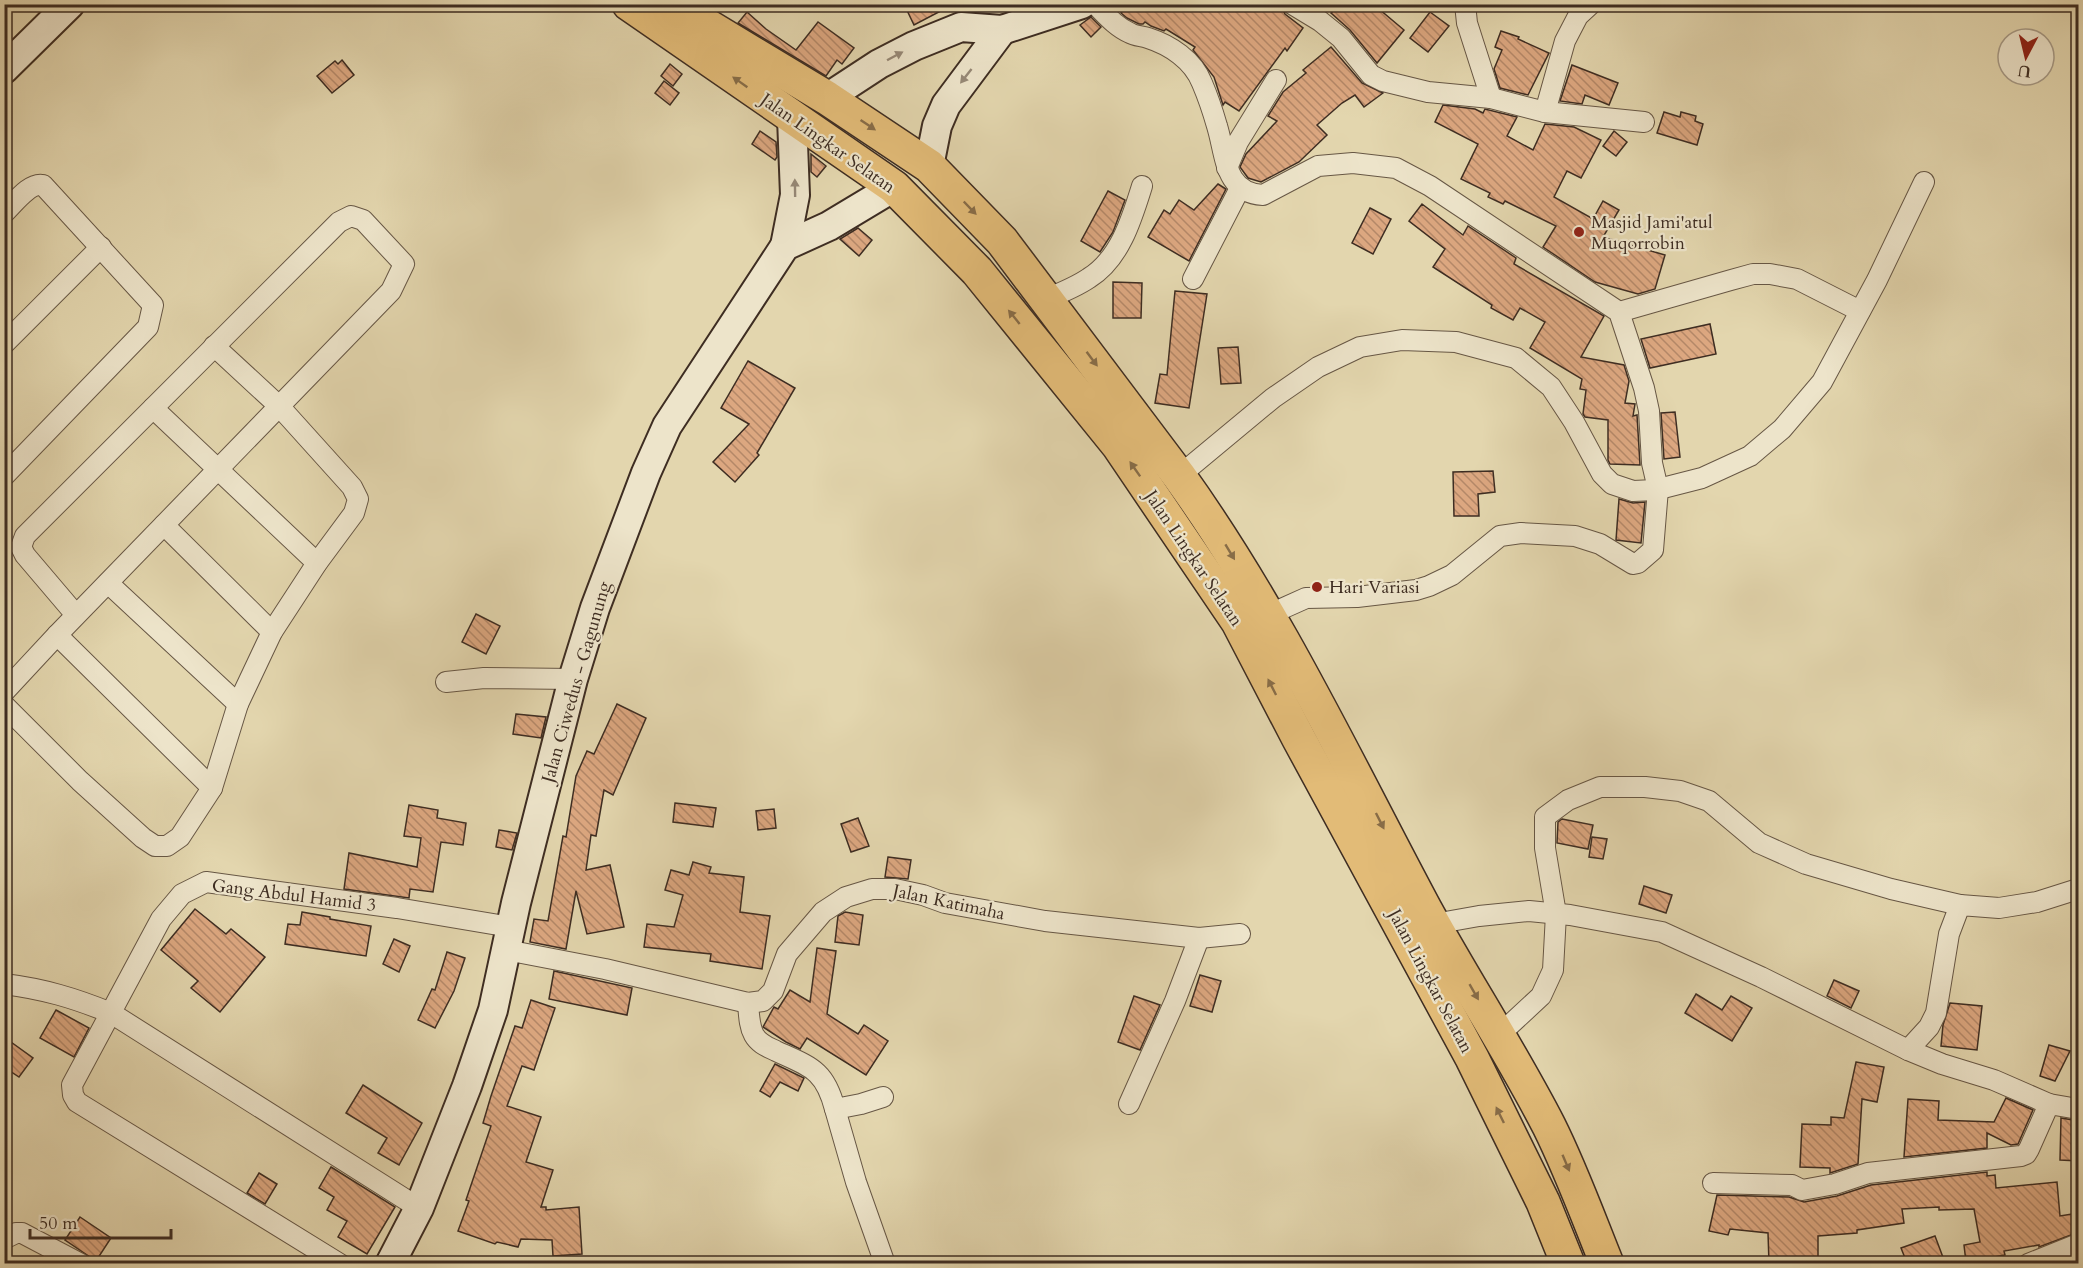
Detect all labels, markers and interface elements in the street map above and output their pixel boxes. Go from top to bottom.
north arrow [1996,27,2056,87]
one-way arrow [886,51,903,61]
text: U [2016,59,2032,83]
one-way arrow [960,68,973,84]
one-way arrow [733,76,749,88]
street label: Jalan Lingkar Selatan [753,86,901,200]
one-way arrow [860,119,876,130]
one-way arrow [790,179,800,198]
one-way arrow [963,200,977,215]
place label: Masjid Jami'atul Muqorrobin [1591,210,1713,256]
marker: Masjid Jami'atul Muqorrobin [1572,225,1586,239]
one-way arrow [1008,309,1021,324]
one-way arrow [1085,352,1097,367]
one-way arrow [1129,462,1141,478]
street label: Jalan Lingkar Selatan [1137,483,1249,632]
one-way arrow [1224,544,1235,560]
place label: Hari Variasi [1329,575,1420,600]
street label: Jalan Ciwedus - Gagunung [535,578,617,789]
marker: Hari Variasi [1310,580,1324,594]
one-way arrow [1267,679,1277,696]
one-way arrow [1375,812,1385,829]
street label: Gang Abdul Hamid 3 [210,873,377,918]
street label: Jalan Katimaha [888,878,1007,927]
street label: Jalan Lingkar Selatan [1381,902,1479,1058]
one-way arrow [1468,983,1478,1000]
one-way arrow [1496,1106,1506,1124]
one-way arrow [1562,1154,1571,1172]
scale bar [30,1202,171,1240]
text: 50 m [39,1211,78,1236]

